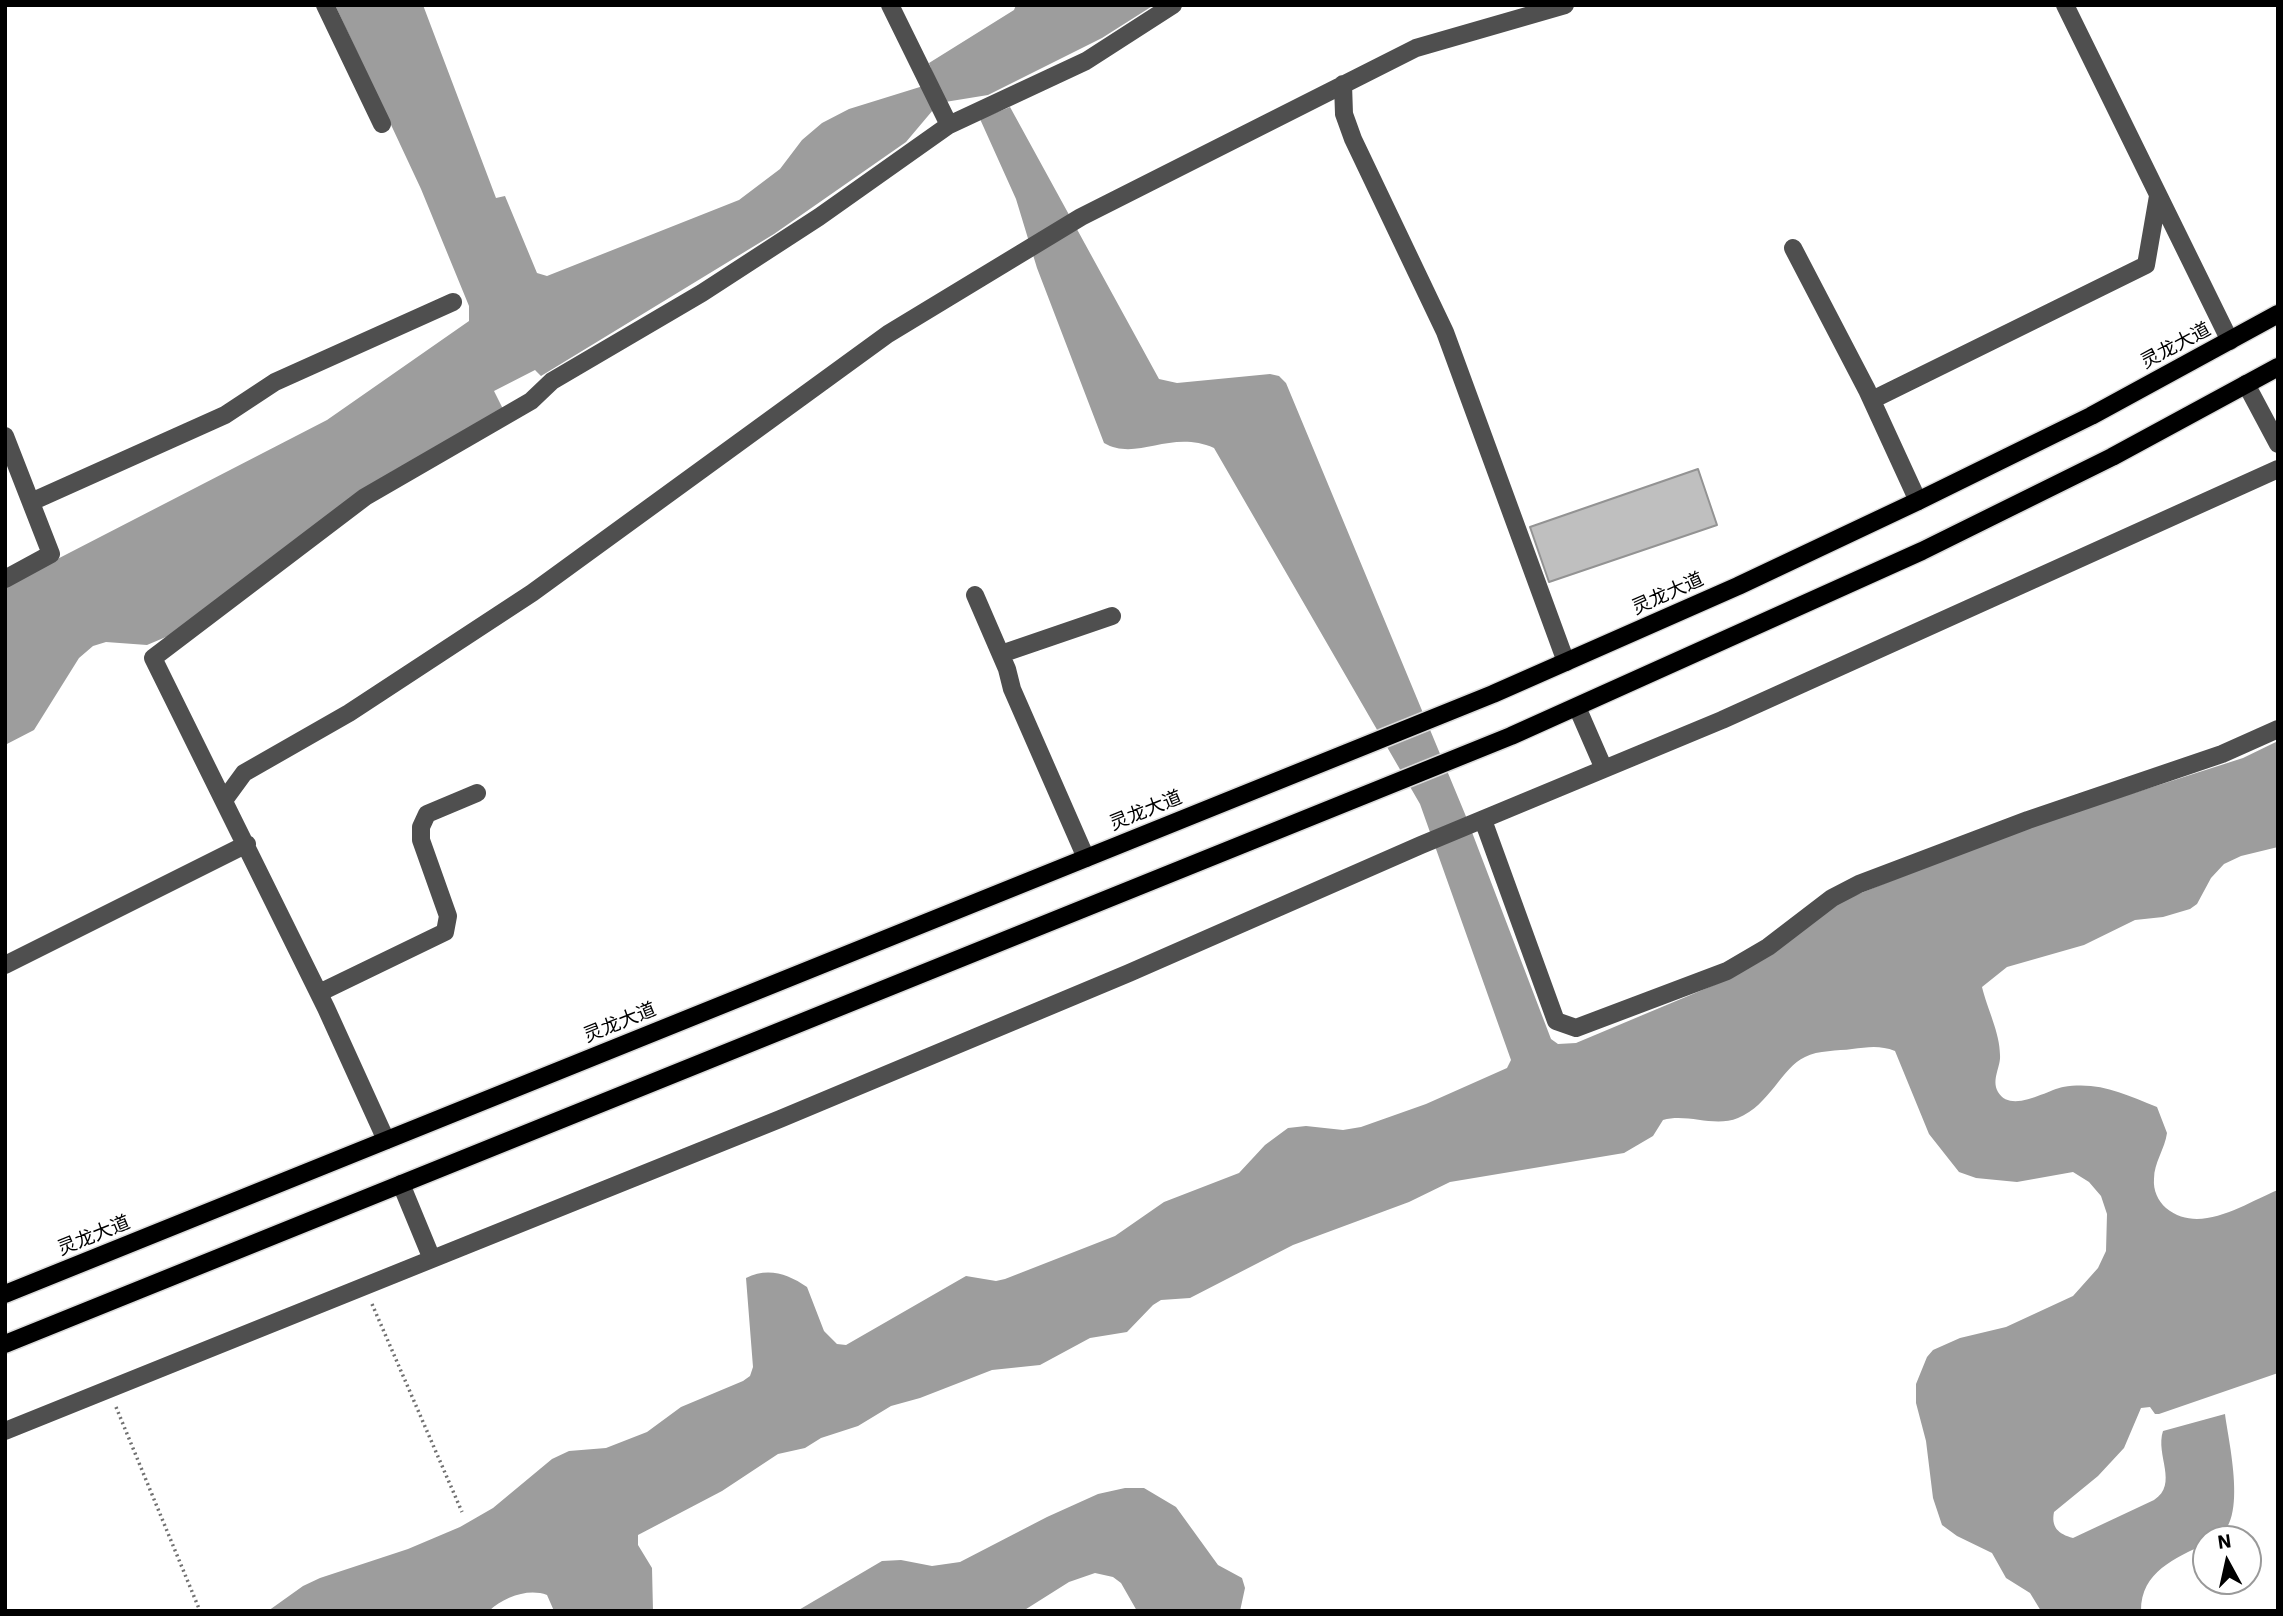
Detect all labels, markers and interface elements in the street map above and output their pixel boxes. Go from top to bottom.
street label: 灵龙大道 [2137,318,2215,374]
street label: 灵龙大道 [1629,568,1707,620]
street label: 灵龙大道 [1106,786,1186,836]
street label: 灵龙大道 [580,998,660,1048]
street label: 灵龙大道 [54,1211,134,1261]
north arrow [2192,1525,2262,1595]
text: N [2216,1528,2233,1554]

